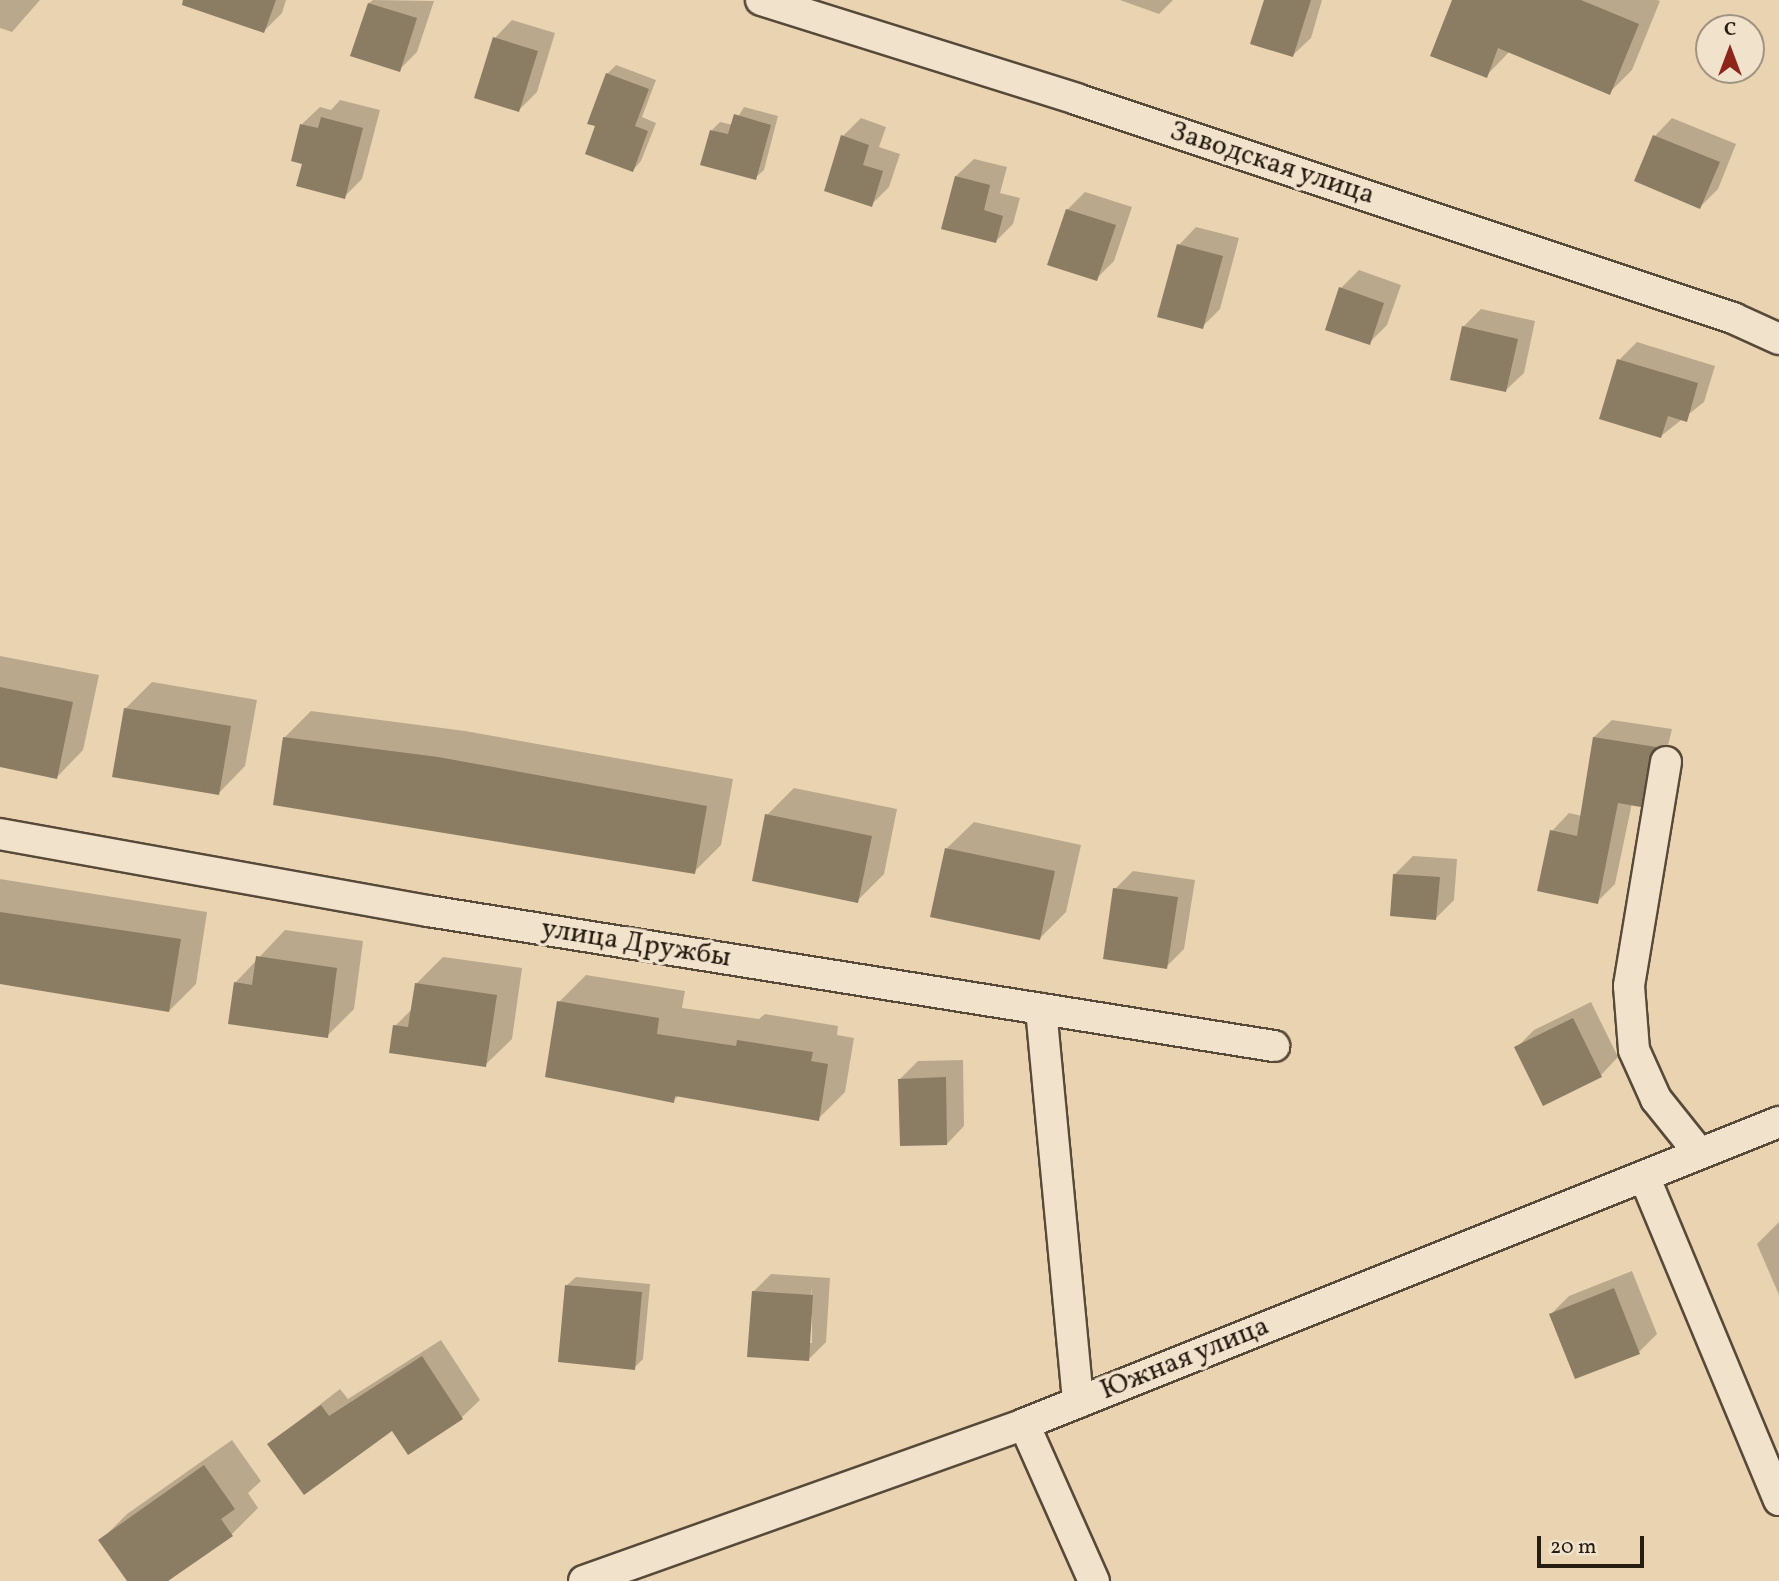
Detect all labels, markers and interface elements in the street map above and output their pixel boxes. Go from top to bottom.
north arrow [1695,14,1765,84]
text: С [1724,17,1736,43]
street label: Заводская улица [1165,115,1379,213]
street label: улица Дружбы [539,912,733,976]
street label: Южная улица [1095,1310,1275,1408]
scale bar [1541,1522,1648,1566]
text: 20 m [1550,1533,1596,1562]

